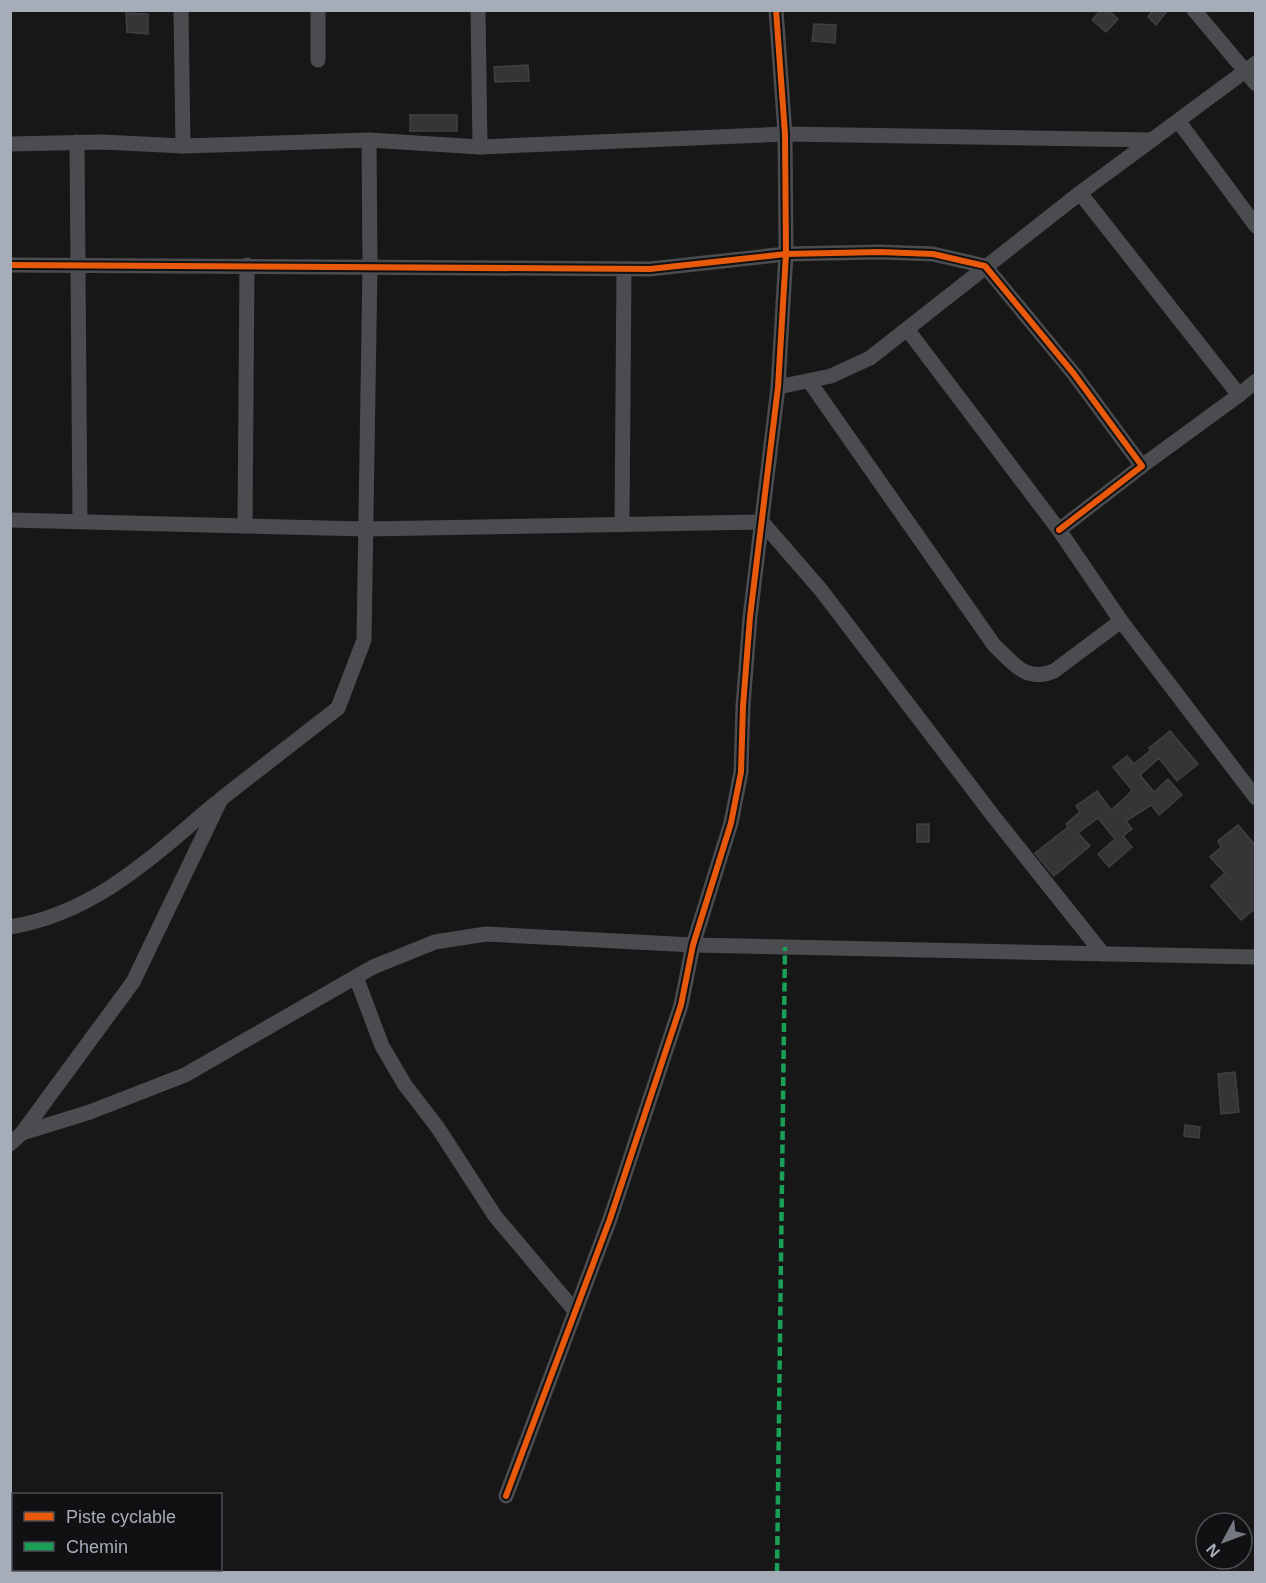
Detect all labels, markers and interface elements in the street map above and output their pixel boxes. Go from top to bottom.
legend [12,1493,222,1571]
text: Piste cyclable [66,1507,176,1527]
north arrow [1194,1511,1254,1571]
text: Chemin [66,1537,128,1557]
text: N [1203,1541,1223,1560]

